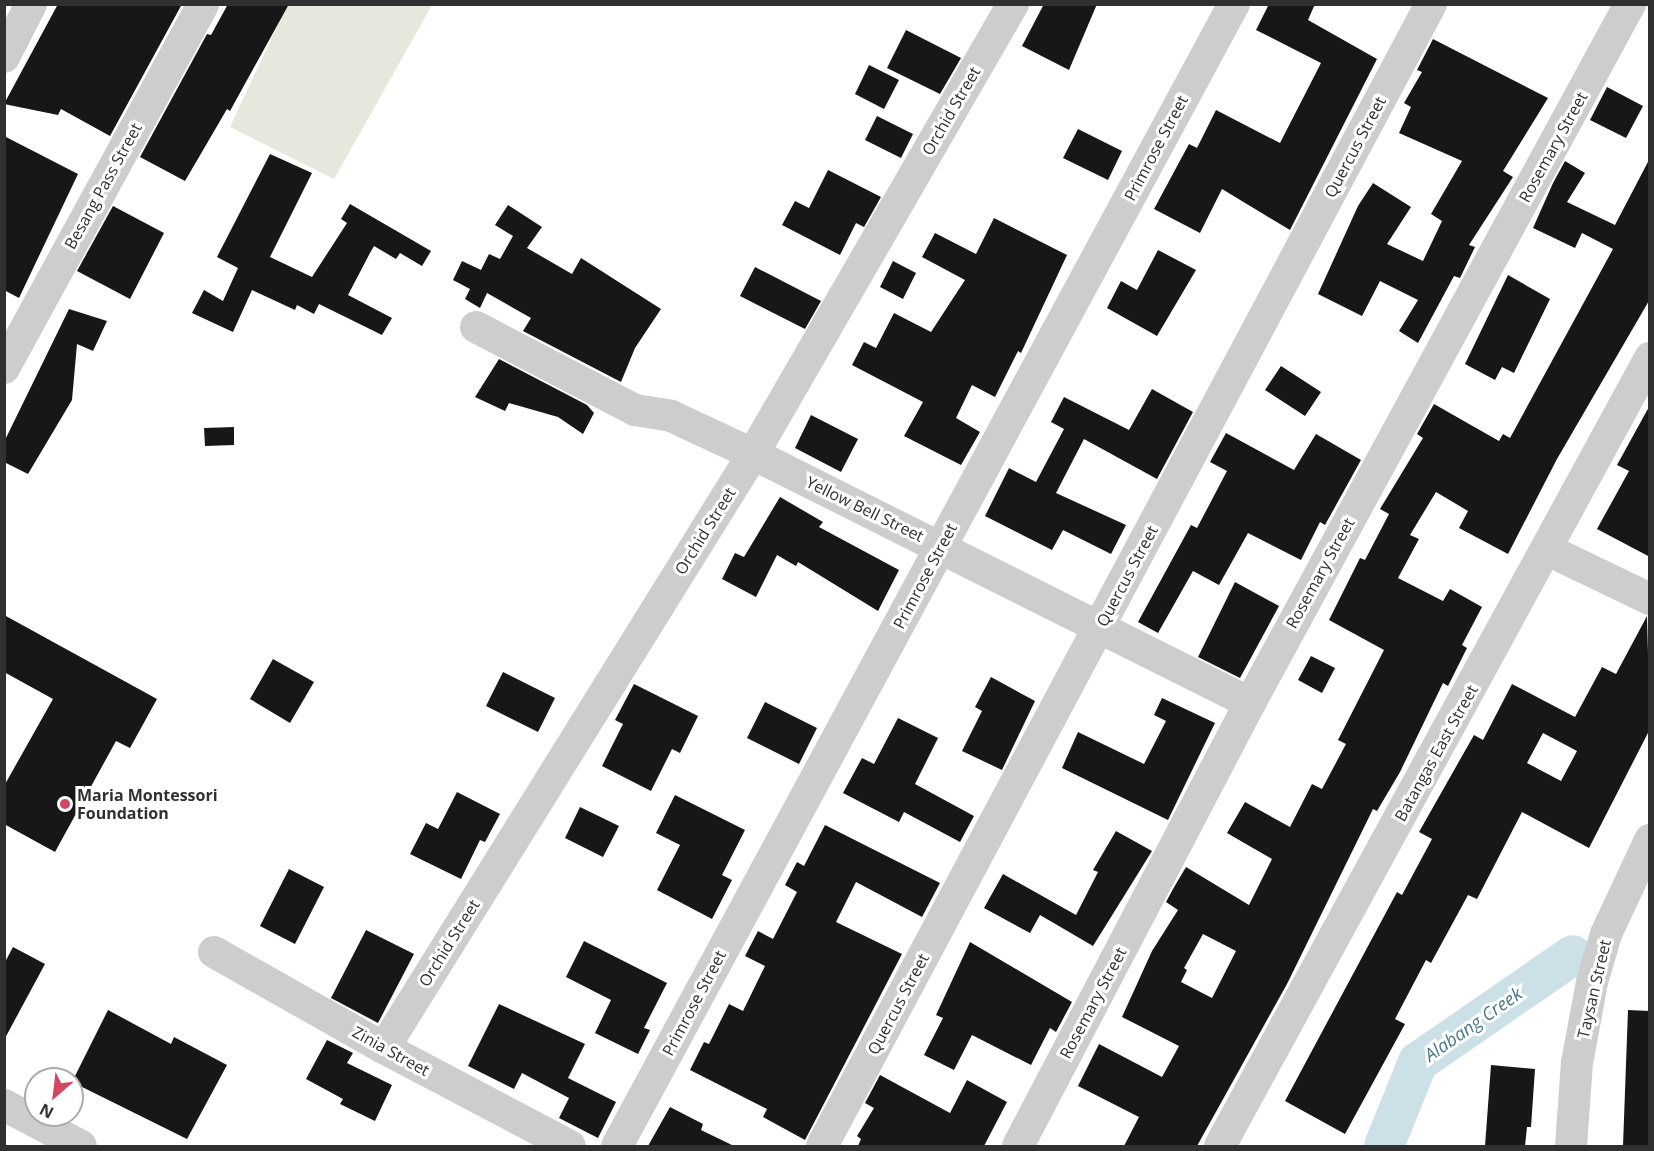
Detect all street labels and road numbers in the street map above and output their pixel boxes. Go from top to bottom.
street label: Orchid Street [918,63,984,159]
street label: Rosemary Street [1515,88,1591,206]
street label: Primrose Street [1120,92,1192,204]
street label: Quercus Street [1320,93,1390,201]
street label: Besang Pass Street [60,120,146,252]
street label: Yellow Bell Street [803,472,927,546]
street label: Orchid Street [671,484,739,578]
street label: Rosemary Street [1282,514,1358,632]
street label: Primrose Street [889,520,961,632]
street label: Quercus Street [1092,522,1162,630]
street label: Batangas East Street [1391,681,1481,825]
street label: Orchid Street [415,896,483,990]
street label: Taysan Street [1573,938,1615,1040]
street label: Rosemary Street [1056,944,1130,1062]
street label: Primrose Street [658,947,730,1059]
street label: Quercus Street [863,950,933,1058]
street label: Zinia Street [349,1022,433,1080]

